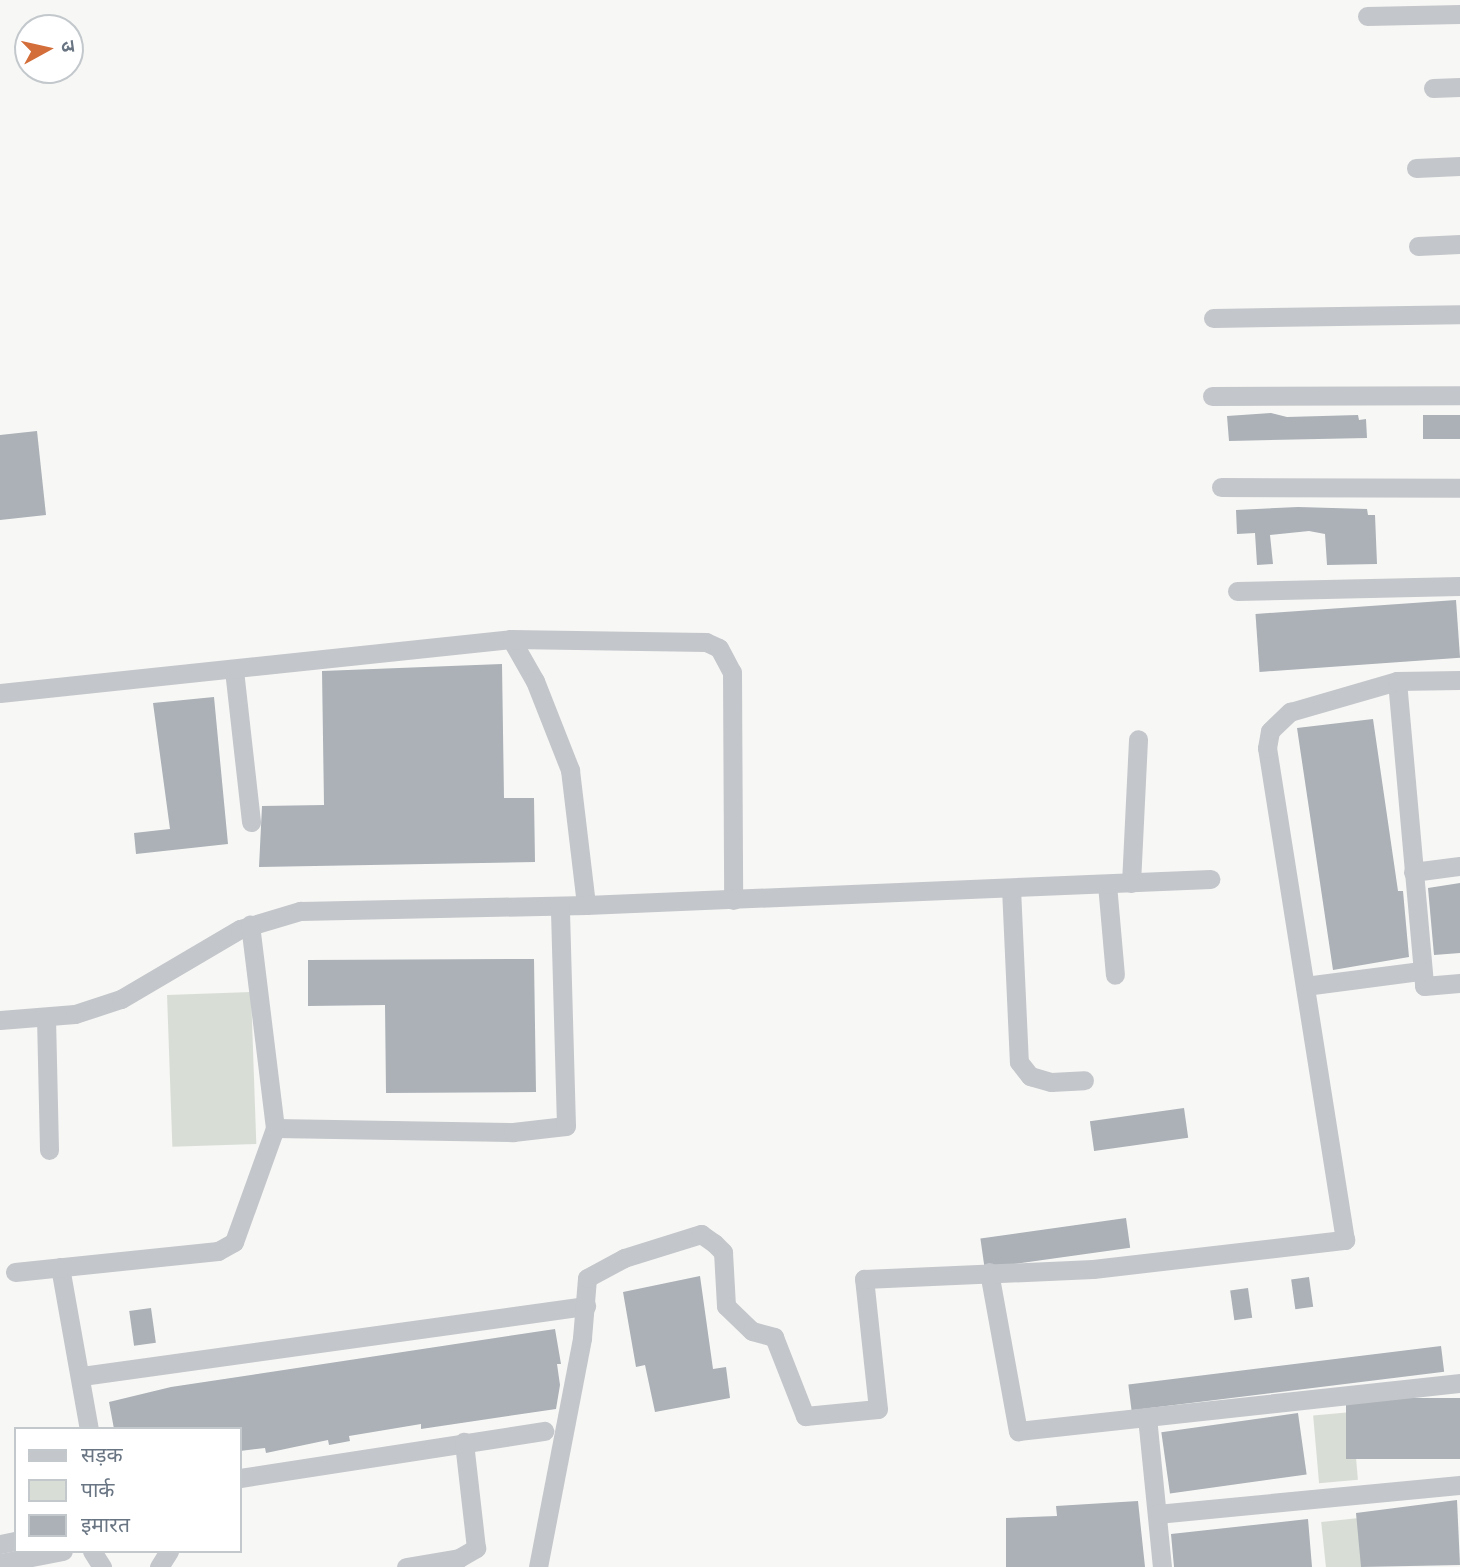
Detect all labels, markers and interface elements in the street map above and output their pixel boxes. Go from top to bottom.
north arrow [14,14,84,84]
text: उ [55,39,81,54]
legend [14,1427,242,1553]
text: सड़क [81,1441,123,1469]
text: पार्क [81,1476,115,1504]
text: इमारत [81,1511,130,1539]

